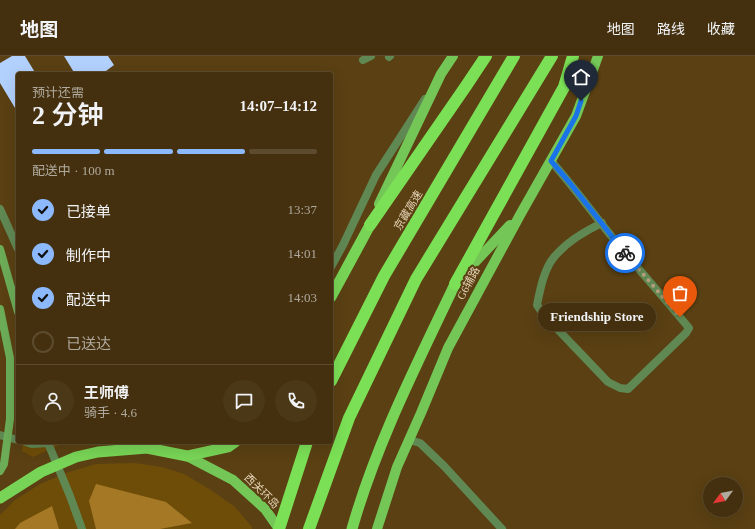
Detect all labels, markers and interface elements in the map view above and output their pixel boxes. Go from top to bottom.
text: 地图 [20,19,58,40]
text: 地图 [607,22,635,37]
text: 路线 [657,22,685,37]
text: 收藏 [707,22,735,37]
pin [564,60,598,101]
icon: home [570,66,592,88]
text: 预计还需 [32,85,84,100]
text: 14:07–14:12 [240,98,317,114]
text: 2 分钟 [32,101,104,130]
text: 配送中 · 100 m [32,163,115,178]
street label: 京藏高速 [392,188,424,232]
icon: check [32,199,54,221]
text: 13:37 [287,202,317,217]
text: 已接单 [66,204,111,220]
courier [605,233,645,273]
icon: bike [614,242,636,264]
icon: check [32,243,54,265]
text: 14:01 [287,246,317,261]
text: 制作中 [66,248,111,264]
street label: G6辅路 [454,265,482,301]
pin [663,276,697,317]
icon: bag [669,282,691,304]
icon: check [32,287,54,309]
text: 14:03 [287,290,317,305]
text: 配送中 [66,292,111,308]
callout: Friendship Store [538,303,656,331]
text: Friendship Store [550,309,644,324]
text: 已送达 [66,336,111,352]
button: person [32,380,74,422]
button: chat [223,380,265,422]
button: phone [275,380,317,422]
text: 王师傅 [84,385,129,401]
text: 骑手 · 4.6 [84,405,137,420]
street label: 西关环岛 [242,471,282,511]
north arrow [703,477,743,517]
map controls [703,477,743,517]

